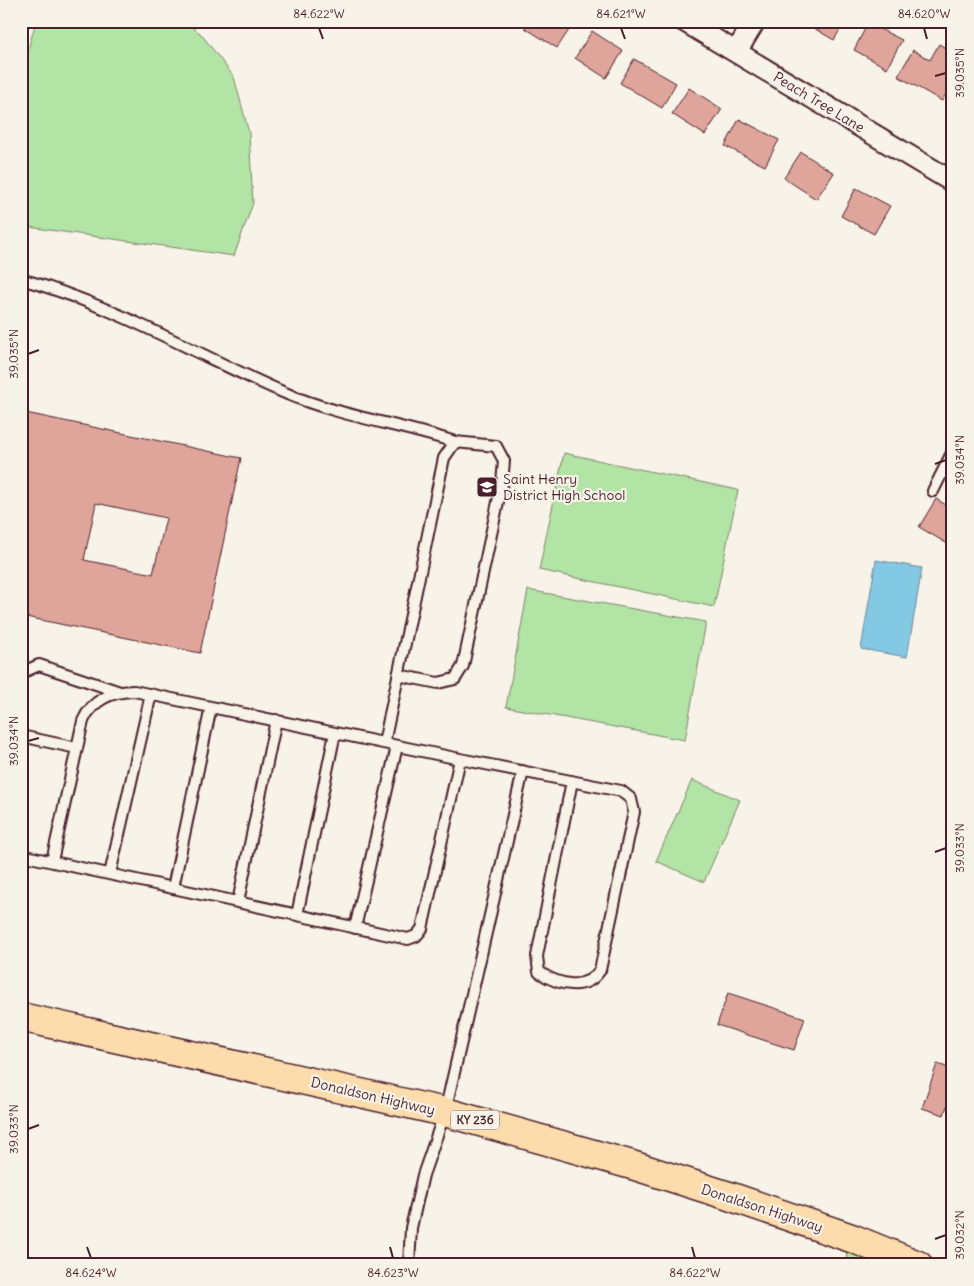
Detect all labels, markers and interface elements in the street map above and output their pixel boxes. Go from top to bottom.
text: 84.622°W [293,6,345,21]
text: 84.621°W [596,6,646,21]
text: 84.620°W [898,6,950,21]
text: 39.035°N [952,48,967,98]
street label: Peach Tree Lane [770,68,868,136]
text: 39.035°N [6,329,21,379]
text: 39.034°N [952,435,967,485]
place label: Saint Henry District High School [503,470,625,504]
school or university icon: Saint Henry District High School [475,475,499,499]
text: 39.034°N [6,716,21,766]
text: 39.033°N [952,823,967,873]
street label: Donaldson Highway [309,1073,437,1119]
text: 39.033°N [6,1104,21,1154]
road number: KY 236 [451,1110,499,1130]
street label: Donaldson Highway [699,1180,825,1236]
text: 39.032°N [952,1210,967,1260]
text: 84.624°W [65,1265,117,1280]
text: 84.623°W [367,1265,419,1280]
text: 84.622°W [669,1265,721,1280]

